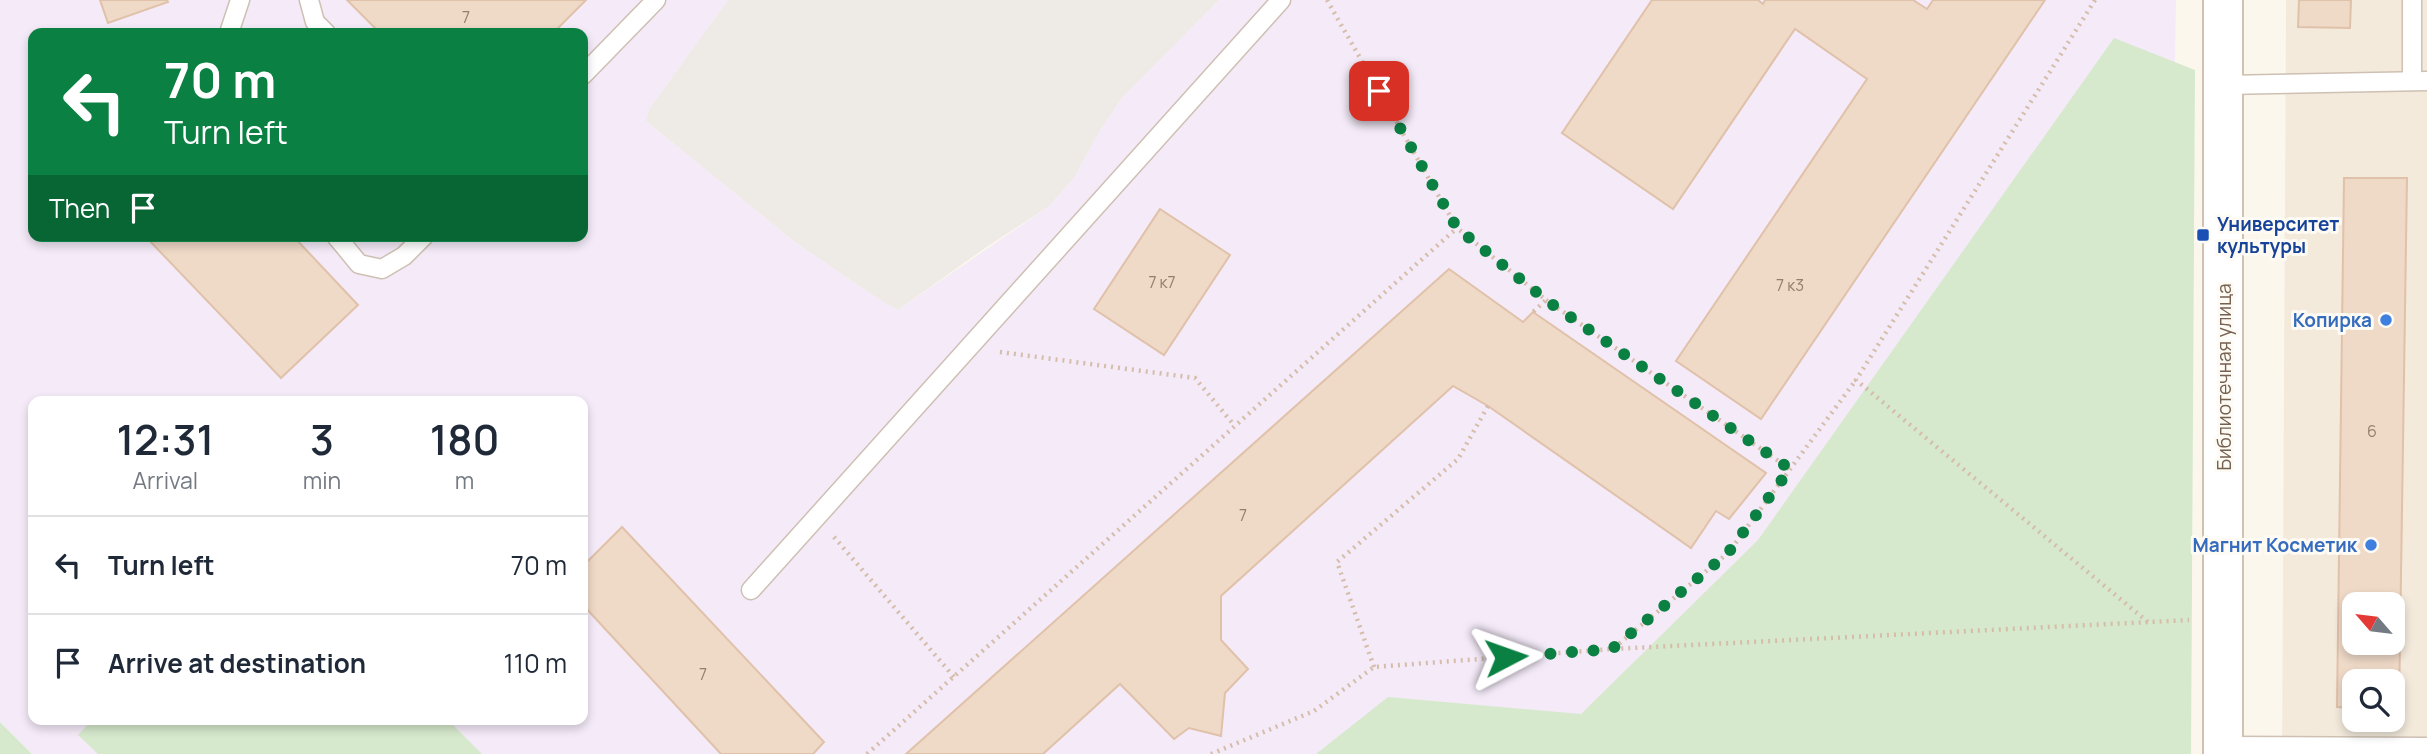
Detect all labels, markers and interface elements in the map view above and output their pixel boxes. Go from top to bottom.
house number: 7 [462,6,470,28]
text: 70 m [164,46,276,113]
icon: left [49,56,140,147]
pin [1349,61,1409,121]
icon: arrive [1360,72,1398,110]
text: Turn left [164,110,288,154]
icon: arrive [124,189,162,227]
text: Then [49,190,110,226]
place label: Университет культуры [2217,211,2339,259]
marker: Университет культуры [2195,227,2211,243]
house number: 7 к7 [1148,271,1176,293]
house number: 7 к3 [1776,274,1804,296]
street label: Библиотечная улица [2211,284,2237,470]
place label: Копирка [2293,307,2372,333]
marker: Копирка [2378,312,2394,328]
text: 12:31 [116,410,214,468]
text: 3 [310,410,334,468]
text: 180 [430,410,500,468]
house number: 6 [2367,420,2377,442]
text: Arrival [133,464,198,496]
text: min [303,464,341,496]
text: m [455,464,474,496]
house number: 7 [1239,504,1247,526]
place label: Магнит Косметик [2192,532,2358,558]
marker: Магнит Косметик [2363,537,2379,553]
icon: left [49,546,87,584]
text: Turn left [108,547,215,583]
text: 70 m [511,547,567,583]
north arrow [2342,592,2404,654]
map controls [2342,592,2405,732]
position arrow [1469,620,1543,694]
icon: arrive [49,644,87,682]
text: Arrive at destination [108,645,366,681]
text: 110 m [504,645,567,681]
house number: 7 [699,663,707,685]
button: search [2342,669,2405,732]

